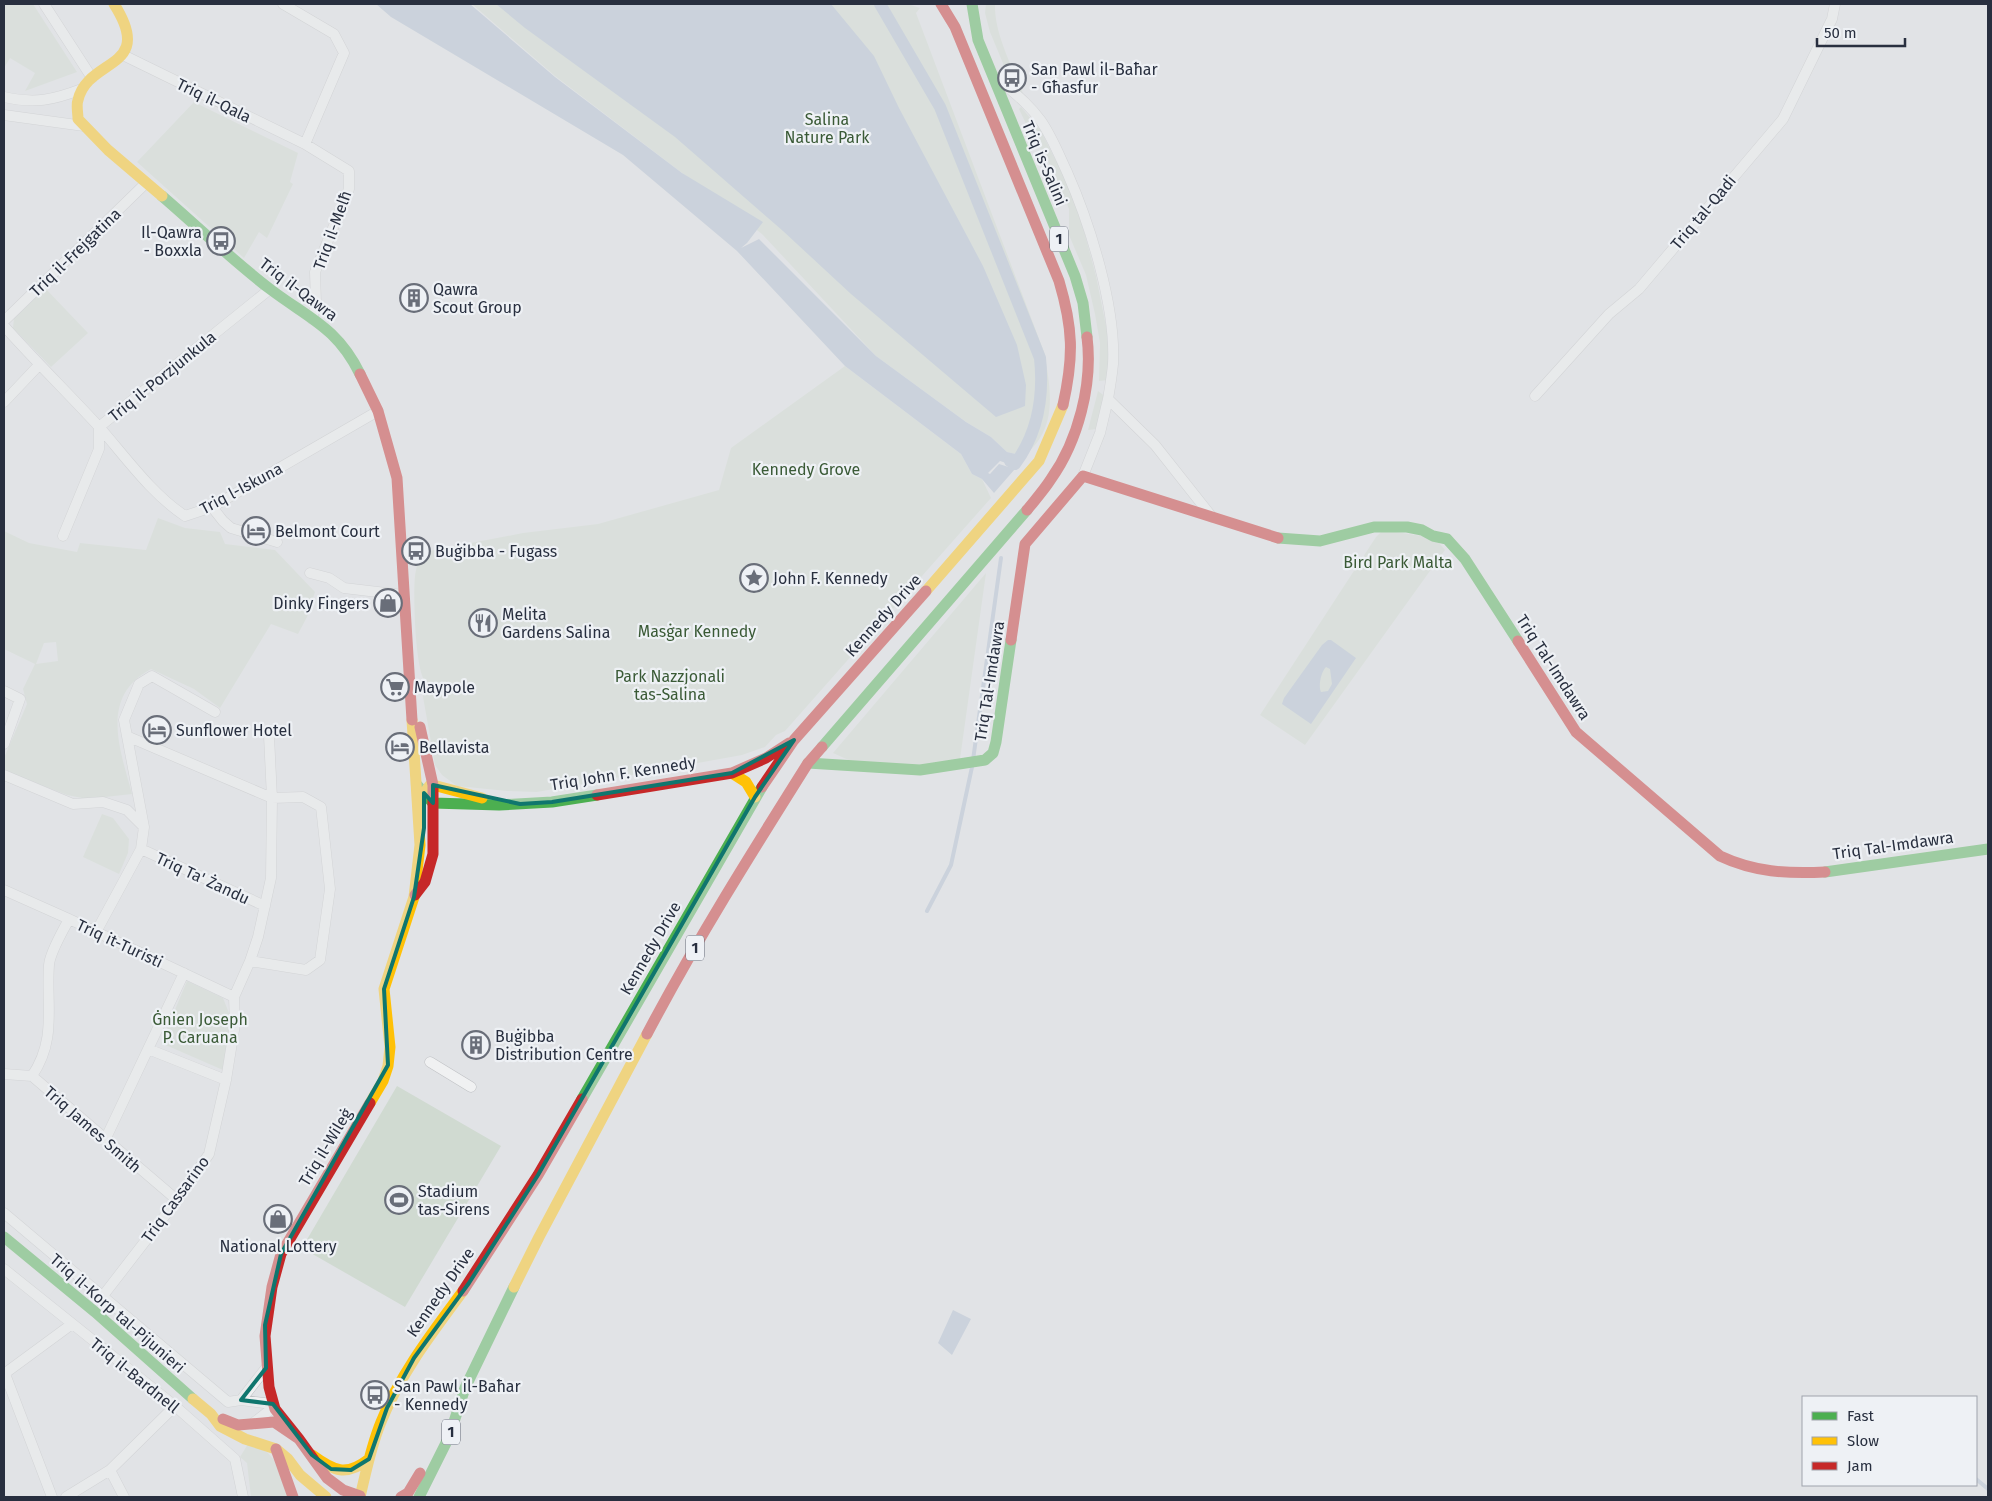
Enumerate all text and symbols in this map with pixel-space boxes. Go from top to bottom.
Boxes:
scale bar [1817,15,1904,47]
text: 50 m [1824,24,1857,42]
place label: San Pawl il-Baħar - Għasfur [1031,60,1159,97]
bus stop icon: San Pawl il-Baħar - Għasfur [997,63,1027,93]
street label: Triq il-Qala [173,74,254,127]
park label: Salina Nature Park [785,110,870,147]
street label: Triq is-Salini [1018,118,1071,208]
street label: Triq tal-Qadi [1667,171,1740,253]
street label: Triq il-Melħ [309,188,356,272]
street label: Triq il-Frejgatina [26,204,125,301]
place label: Il-Qawra - Boxxla [141,223,202,260]
bus stop icon: Il-Qawra - Boxxla [206,226,236,256]
road number: 1 [1050,226,1068,252]
street label: Triq il-Qawra [256,254,342,325]
place label: Qawra Scout Group [433,280,522,317]
building icon: Qawra Scout Group [399,283,429,313]
street label: Triq il-Porzjunkula [105,327,220,426]
street label: Triq l-Iskuna [197,459,286,518]
park label: Kennedy Grove [752,460,860,479]
hotel icon: Belmont Court [241,516,271,546]
place label: Belmont Court [275,522,380,541]
bus stop icon: Buġibba - Fugass [401,536,431,566]
place label: Buġibba - Fugass [435,542,557,561]
park label: Bird Park Malta [1343,553,1453,572]
place icon: John F. Kennedy [739,563,769,593]
place label: John F. Kennedy [773,569,888,588]
street label: Kennedy Drive [841,570,925,661]
shop icon: Dinky Fingers [373,588,403,618]
place label: Dinky Fingers [273,594,369,613]
place label: Melita Gardens Salina [502,605,610,642]
restaurant icon: Melita Gardens Salina [468,608,498,638]
street label: Triq Tal-Imdawra [1512,611,1595,723]
street label: Triq Tal-Imdawra [971,619,1008,743]
park label: Masġar Kennedy [638,622,756,641]
park label: Park Nazzjonali tas-Salina [615,667,725,704]
supermarket icon: Maypole [380,672,410,702]
place label: Maypole [414,678,475,697]
hotel icon: Sunflower Hotel [142,715,172,745]
place label: Sunflower Hotel [176,721,292,740]
hotel icon: Bellavista [385,732,415,762]
place label: Bellavista [419,738,489,757]
street label: Triq John F. Kennedy [549,753,697,794]
street label: Triq Tal-Imdawra [1831,828,1955,863]
street label: Triq Ta' Żandu [153,848,253,908]
street label: Kennedy Drive [616,898,685,998]
street label: Triq it-Turisti [74,915,166,972]
road number: 1 [686,936,704,960]
park label: Ġnien Joseph P. Caruana [152,1009,248,1047]
place label: Buġibba Distribution Centre [495,1027,633,1064]
building icon: Buġibba Distribution Centre [461,1030,491,1060]
street label: Triq James Smith [40,1082,145,1177]
street label: Triq il-Wileġ [295,1104,356,1190]
street label: Triq Cassarino [138,1152,213,1246]
place label: Stadium tas-Sirens [418,1182,490,1219]
sports icon: Stadium tas-Sirens [384,1185,414,1215]
shop icon: National Lottery [263,1204,293,1234]
place label: National Lottery [219,1237,337,1256]
street label: Kennedy Drive [403,1244,478,1341]
street label: Triq il-Korp tal-Pijunieri [46,1250,189,1377]
street label: Triq il-Bardnell [86,1334,183,1417]
place label: San Pawl il-Baħar - Kennedy [394,1377,522,1414]
bus stop icon: San Pawl il-Baħar - Kennedy [360,1380,390,1410]
legend [1802,1396,1977,1486]
text: Fast [1847,1407,1874,1425]
road number: 1 [442,1420,460,1444]
text: Slow [1847,1432,1879,1450]
text: Jam [1847,1457,1873,1475]

